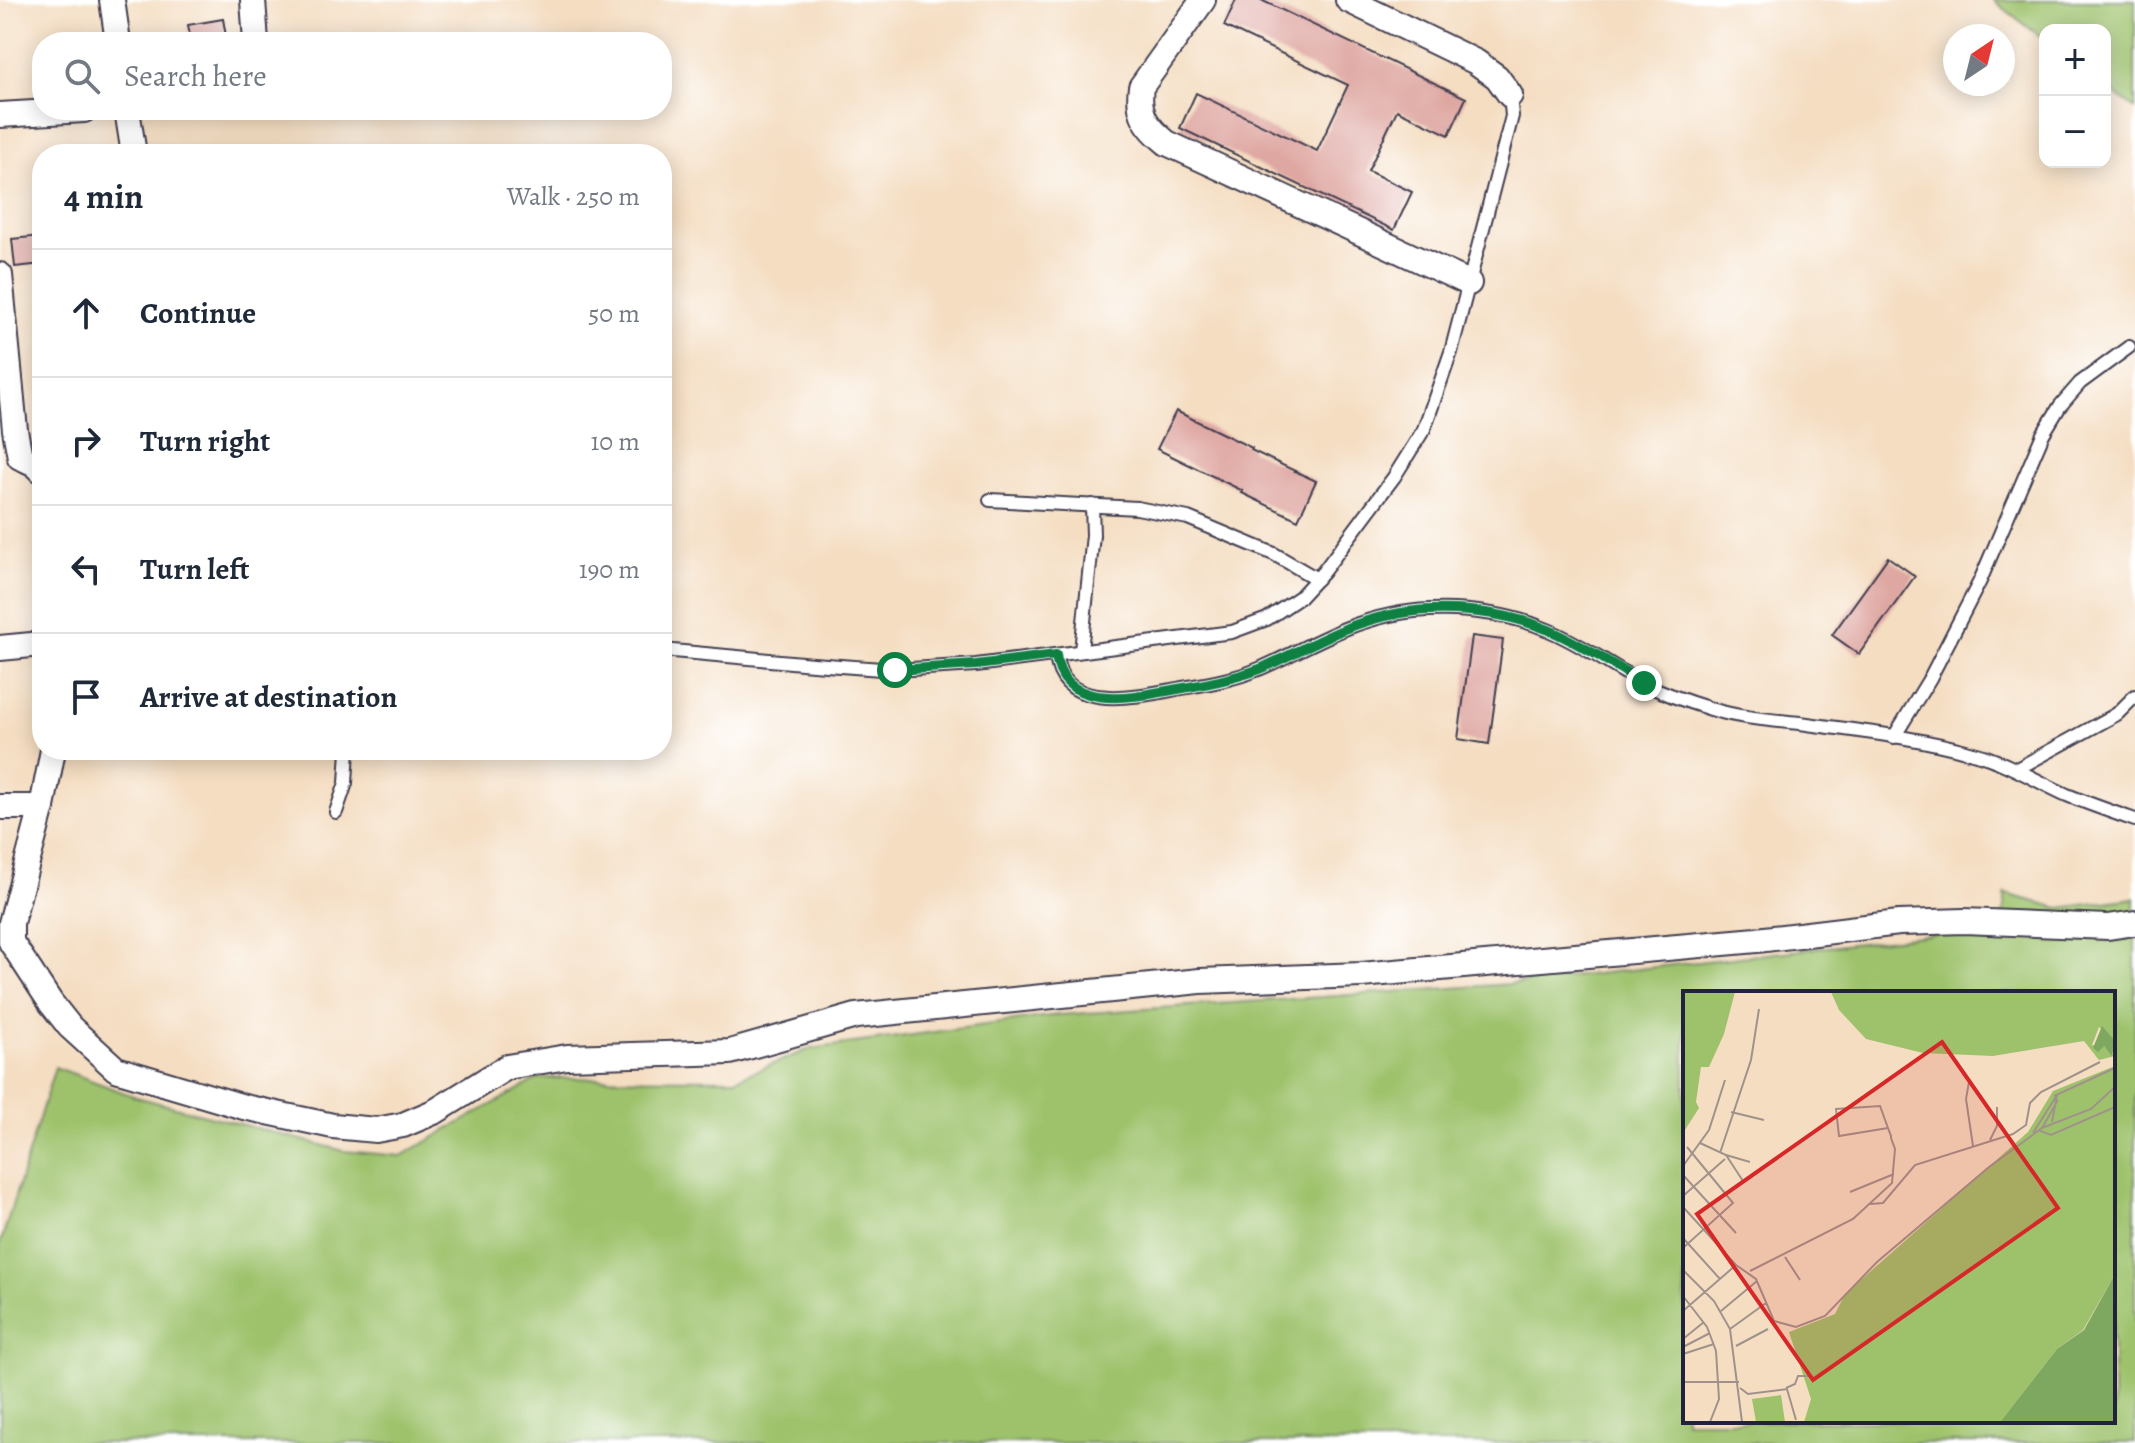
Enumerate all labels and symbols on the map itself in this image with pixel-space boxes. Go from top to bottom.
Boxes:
north arrow [1943,24,2015,96]
route start [877,652,913,688]
route end [1626,665,1662,701]
inset map [1683,991,2115,1423]

